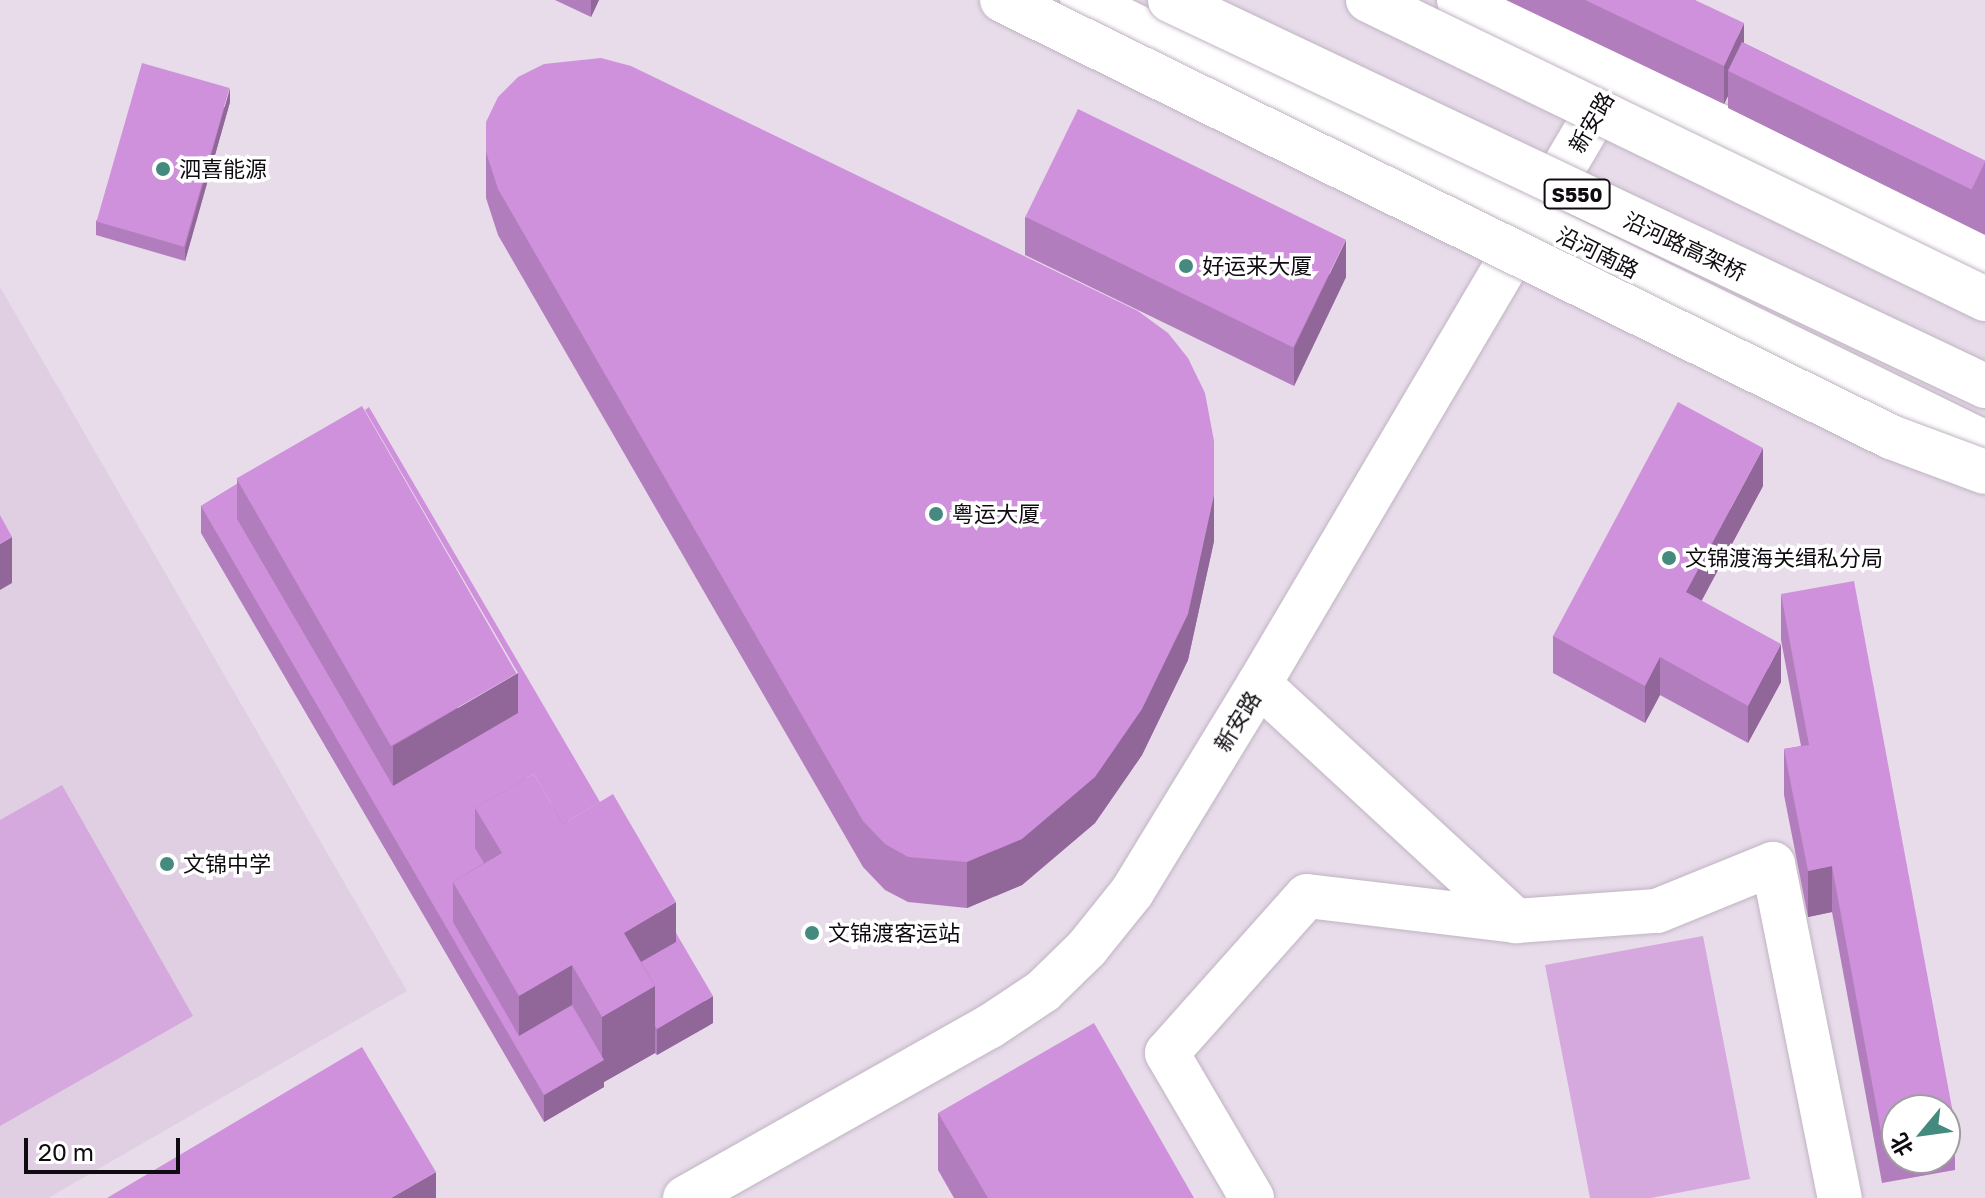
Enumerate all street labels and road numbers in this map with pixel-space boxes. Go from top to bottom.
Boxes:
street label: 新安路 [1563,87,1619,157]
road number: S550 [1543,178,1611,210]
street label: 沿河路高架桥 [1620,206,1750,286]
street label: 沿河南路 [1553,221,1643,283]
street label: 新安路 [1208,686,1266,756]

